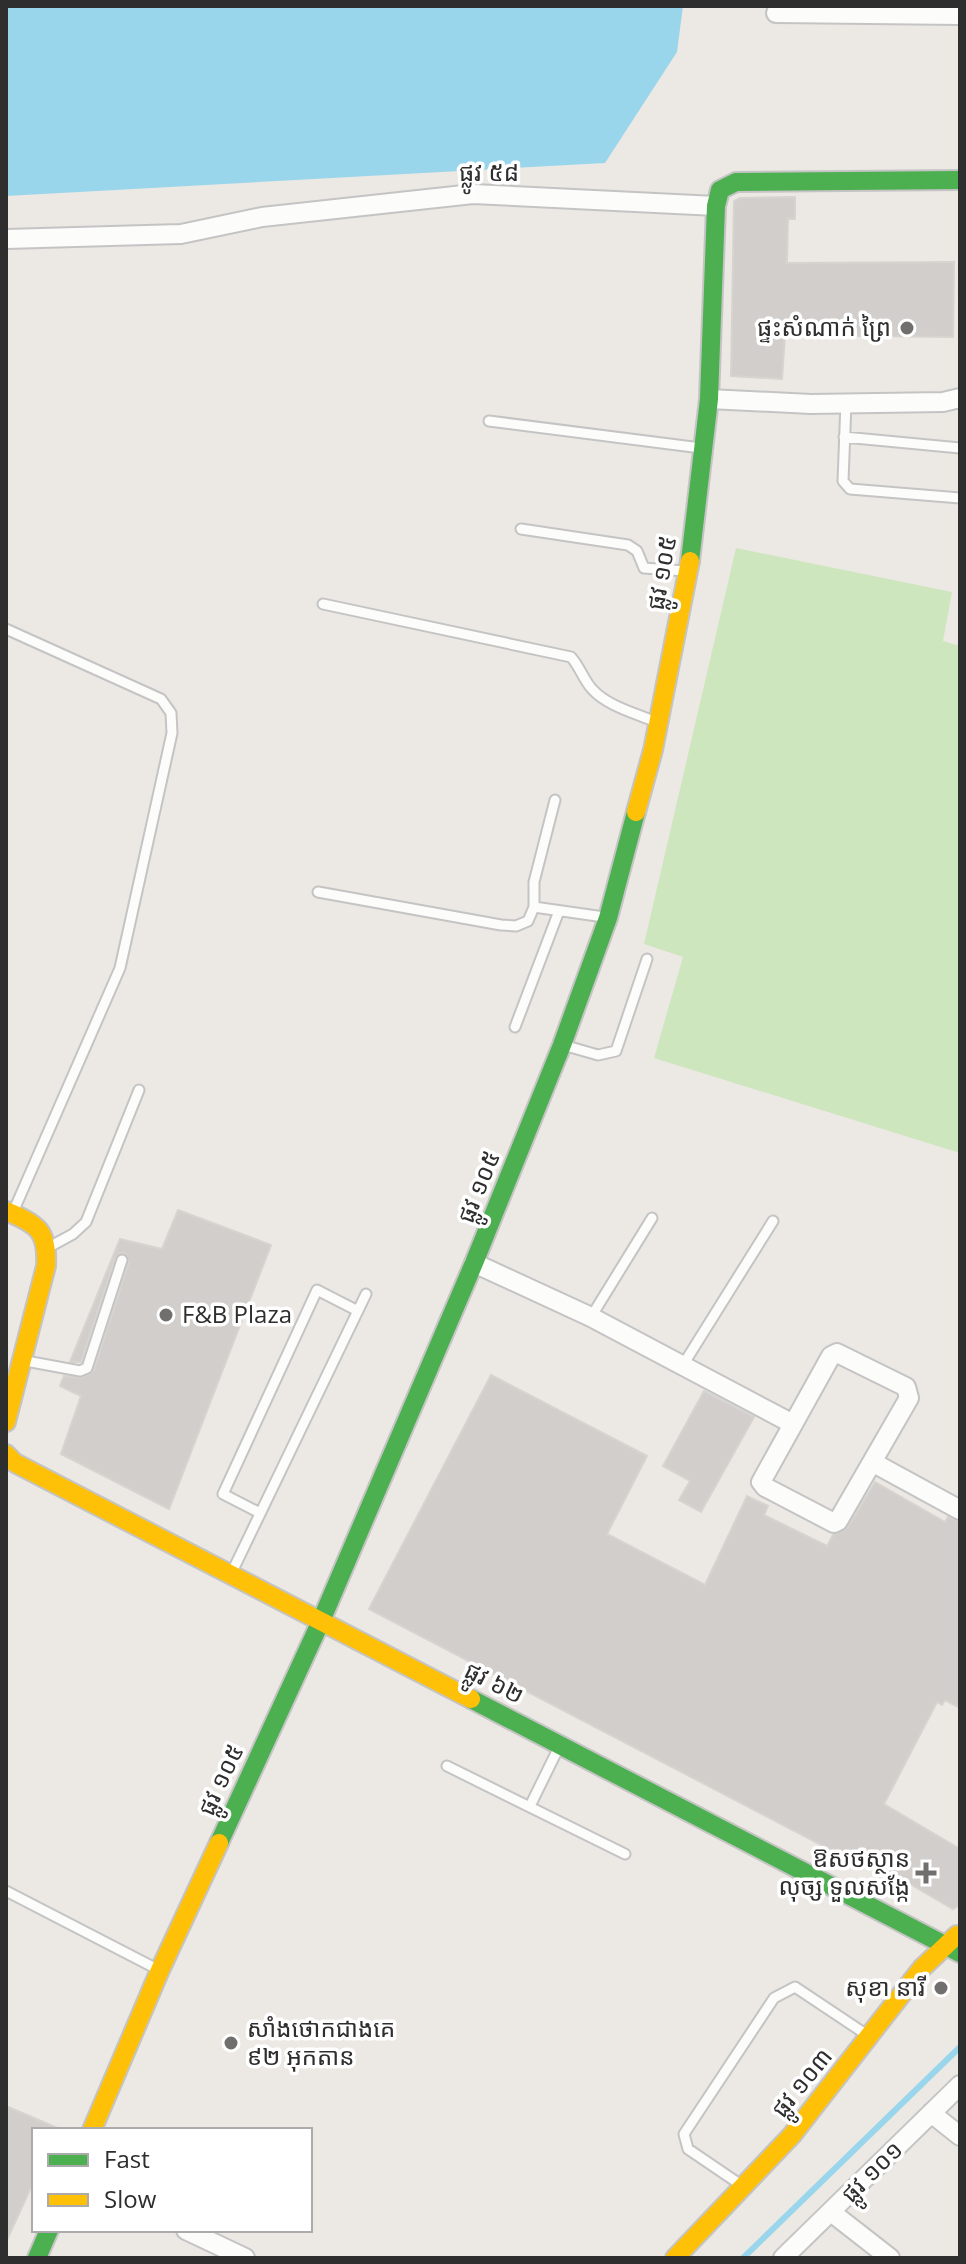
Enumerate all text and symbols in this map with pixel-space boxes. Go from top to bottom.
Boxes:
street label: ផ្លូវ ៥៨ [459,155,519,195]
place label: ផ្ទះសំណាក់ ព្រៃ [757,310,891,343]
marker: ផ្ទះសំណាក់ ព្រៃ [898,319,916,337]
street label: ផ្លូវ ១០៥ [638,533,690,614]
street label: ផ្លូវ ១០៥ [448,1145,514,1230]
place label: F&B Plaza [182,1297,292,1330]
marker: F&B Plaza [157,1306,175,1324]
street label: ផ្លូវ ៦២ [456,1653,530,1717]
street label: ផ្លូវ ១០៥ [189,1738,257,1823]
place label: ឱសថស្ថាន លុច្ស ទួលសង្កែ [778,1841,910,1902]
marker: ឱសថស្ថាន លុច្ស ទួលសង្កែ [917,1864,935,1882]
place label: សុខា នារី [845,1970,927,2003]
marker: សុខា នារី [932,1979,950,1997]
place label: សាំងថោកជាងគេ ៩២ អុកតាន [247,2011,395,2072]
marker: សាំងថោកជាងគេ ៩២ អុកតាន [222,2034,240,2052]
street label: ផ្លូវ ១០៣ [763,2040,844,2128]
legend [32,2128,312,2232]
street label: ផ្លូវ ១០១ [833,2133,914,2214]
text: Fast [104,2142,150,2175]
text: Slow [104,2182,157,2215]

